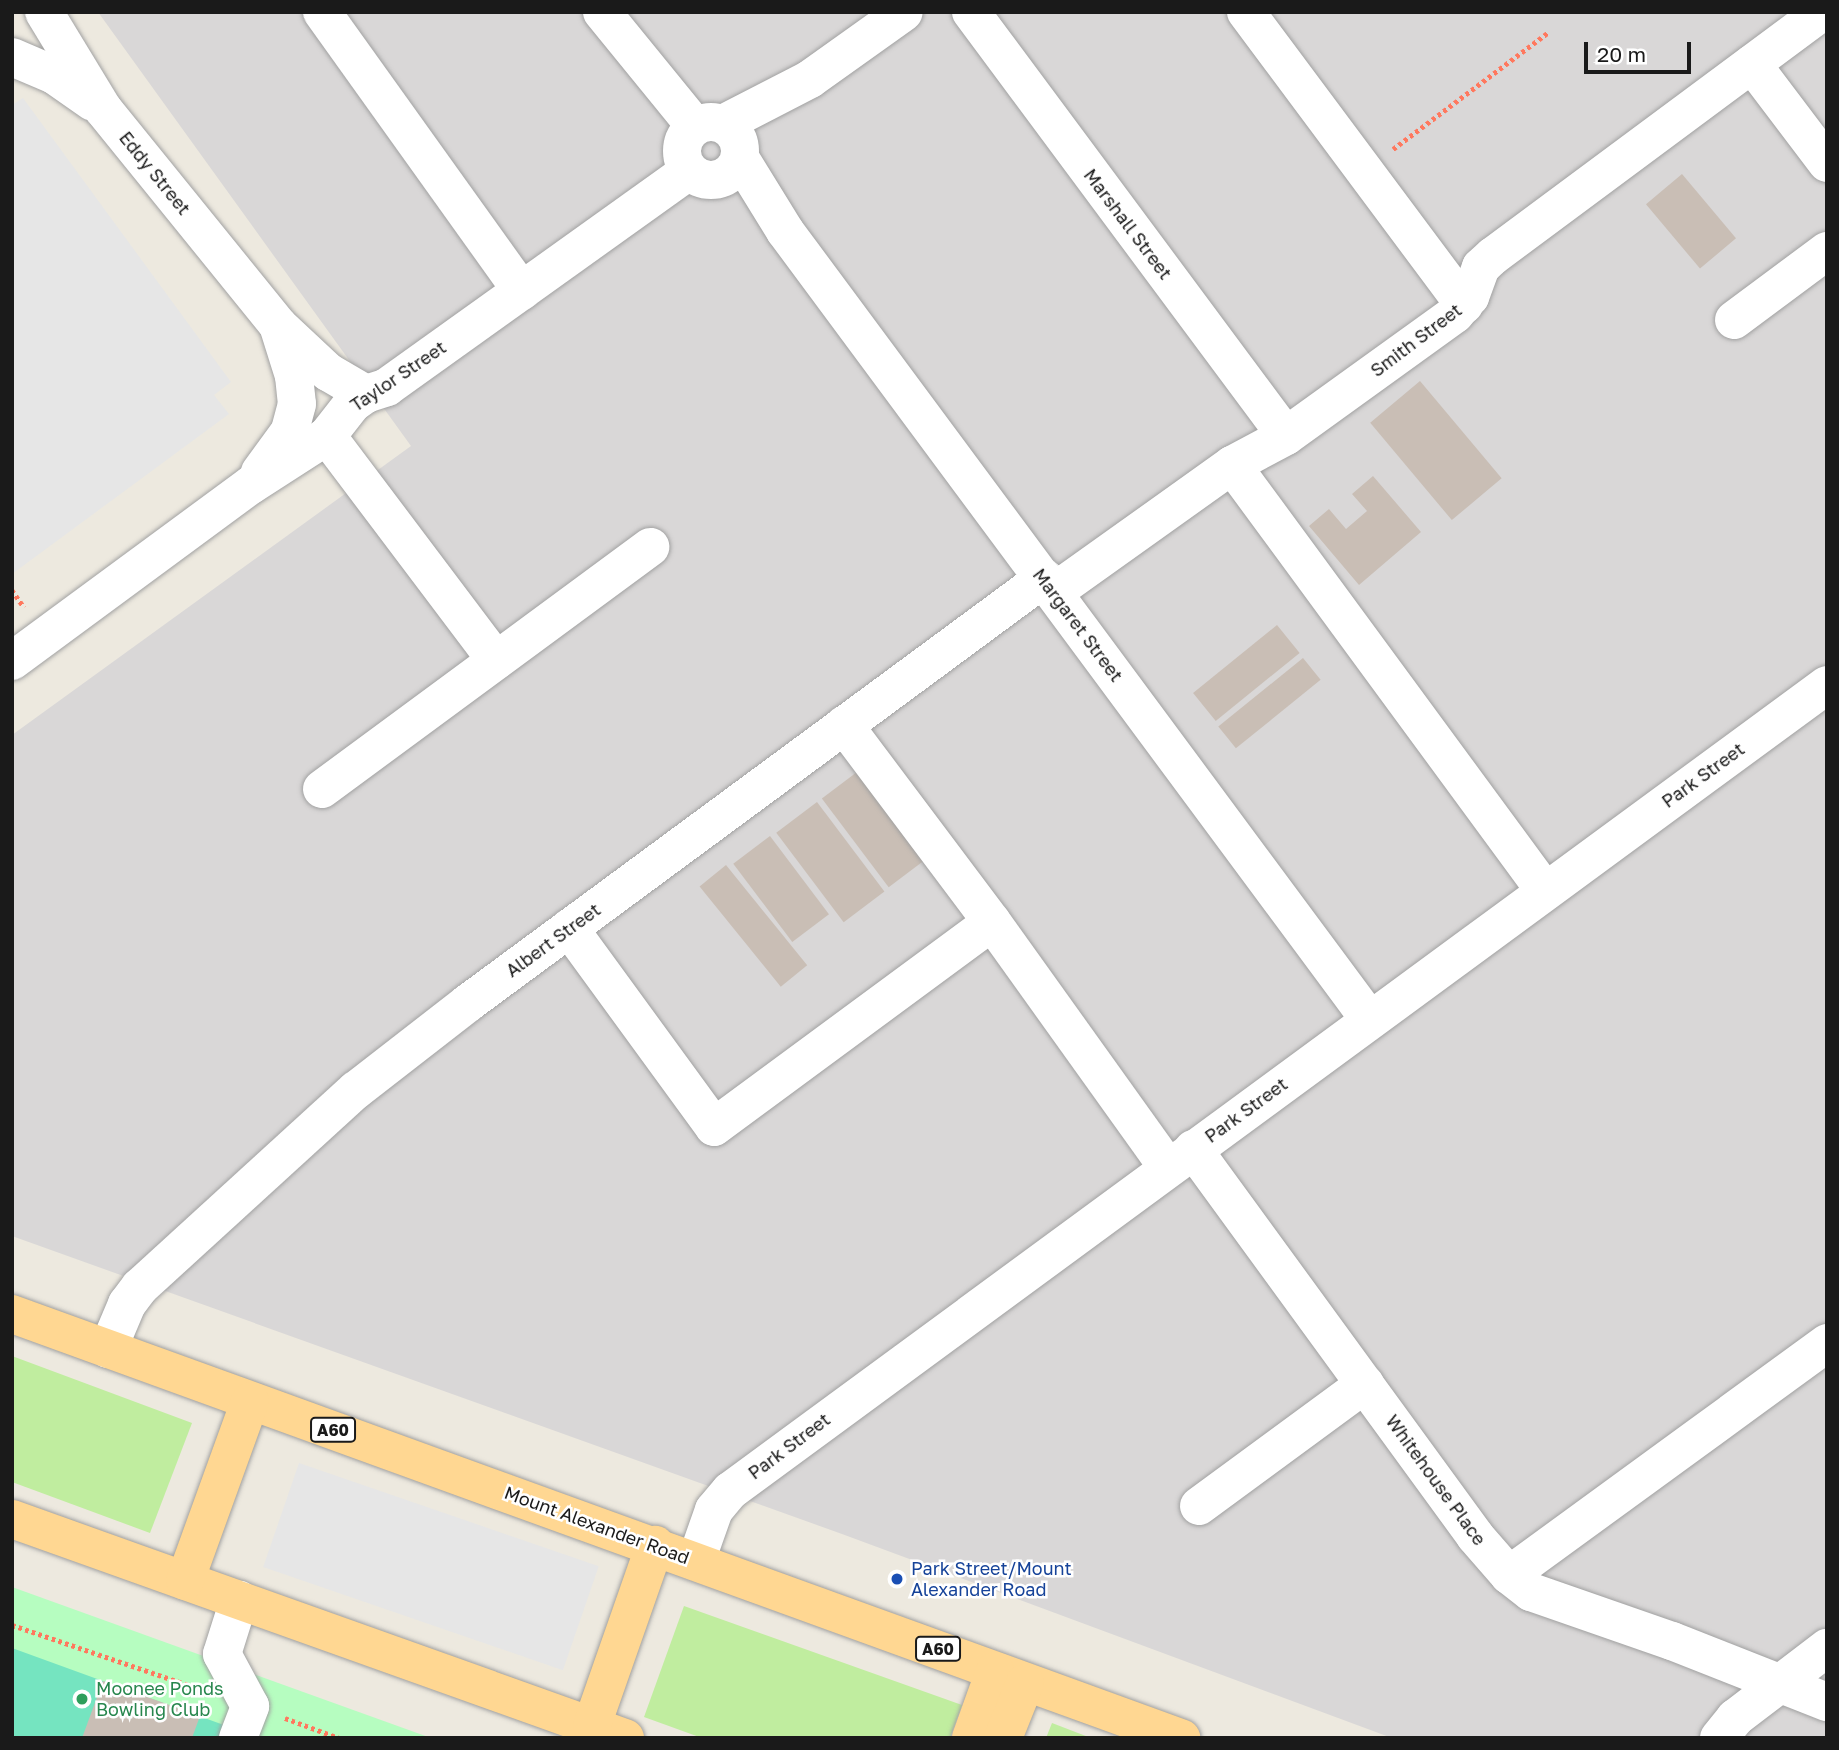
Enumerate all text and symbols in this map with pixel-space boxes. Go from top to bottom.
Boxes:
scale bar [1587,28,1694,72]
text: 20 m [1597,41,1646,67]
street label: Eddy Street [115,127,195,219]
street label: Marshall Street [1079,164,1177,284]
street label: Smith Street [1366,299,1466,381]
street label: Taylor Street [346,336,450,416]
street label: Margaret Street [1028,564,1128,686]
street label: Park Street [1658,738,1748,812]
street label: Albert Street [502,899,604,981]
street label: Park Street [1201,1073,1291,1147]
street label: Park Street [744,1408,834,1484]
street label: Whitehouse Place [1381,1411,1491,1549]
road number: A60 [308,1418,358,1442]
street label: Mount Alexander Road [502,1481,692,1569]
place label: Park Street/Mount Alexander Road [911,1558,1072,1600]
marker: Park Street/Mount Alexander Road [889,1571,905,1587]
road number: A60 [914,1637,962,1662]
place label: Moonee Ponds Bowling Club [96,1678,224,1720]
marker: Moonee Ponds Bowling Club [74,1691,90,1707]

